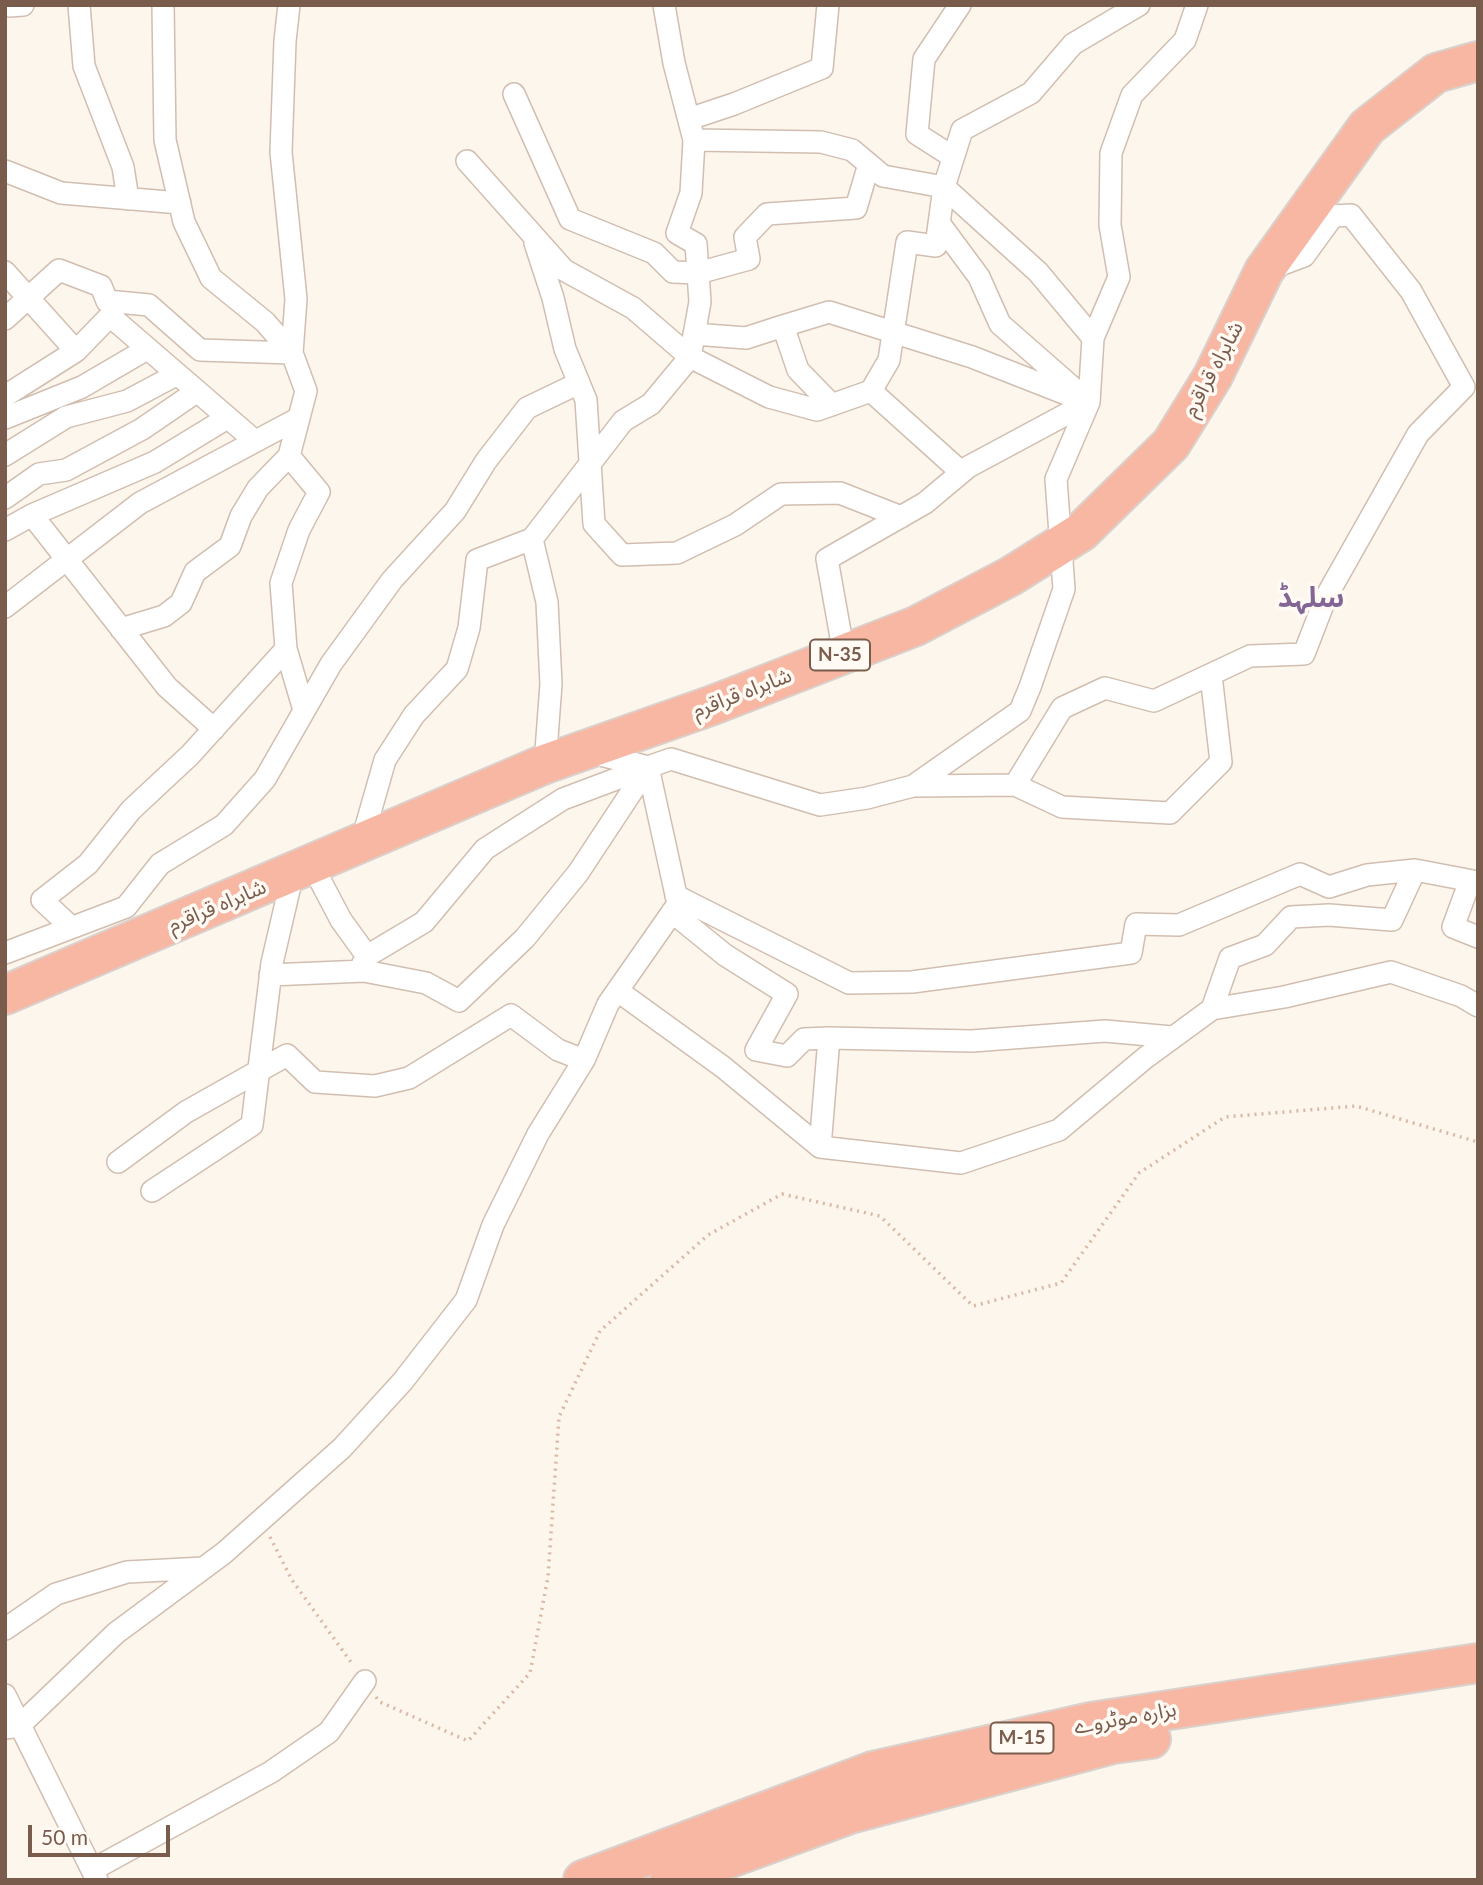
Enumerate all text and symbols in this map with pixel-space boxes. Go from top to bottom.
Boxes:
street label: شاہراہ قراقرم [1177,317,1249,421]
district label: سلہڈ [1278,581,1344,615]
road number: N-35 [810,640,870,670]
street label: شاہراہ قراقرم [689,663,795,723]
street label: شاہراہ قراقرم [164,874,270,938]
street label: ہزارہ موٹروے [1072,1697,1178,1739]
road number: M-15 [990,1722,1054,1754]
scale bar [32,1812,173,1856]
text: 50 m [41,1824,88,1849]

